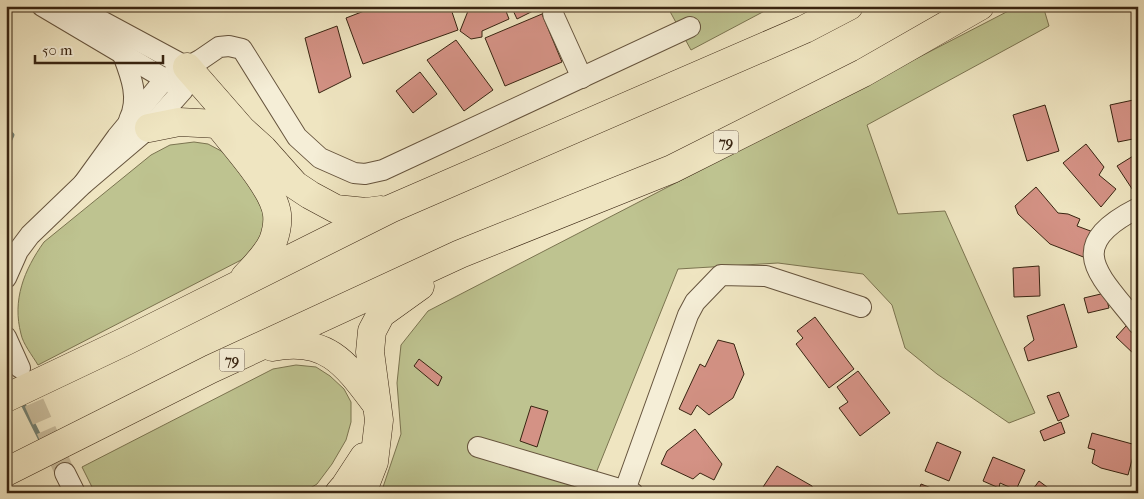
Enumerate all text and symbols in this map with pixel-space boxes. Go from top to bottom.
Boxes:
scale bar [35,32,162,64]
text: 50 m [42,41,73,59]
road number: 79 [714,130,738,154]
road number: 79 [220,348,244,372]

